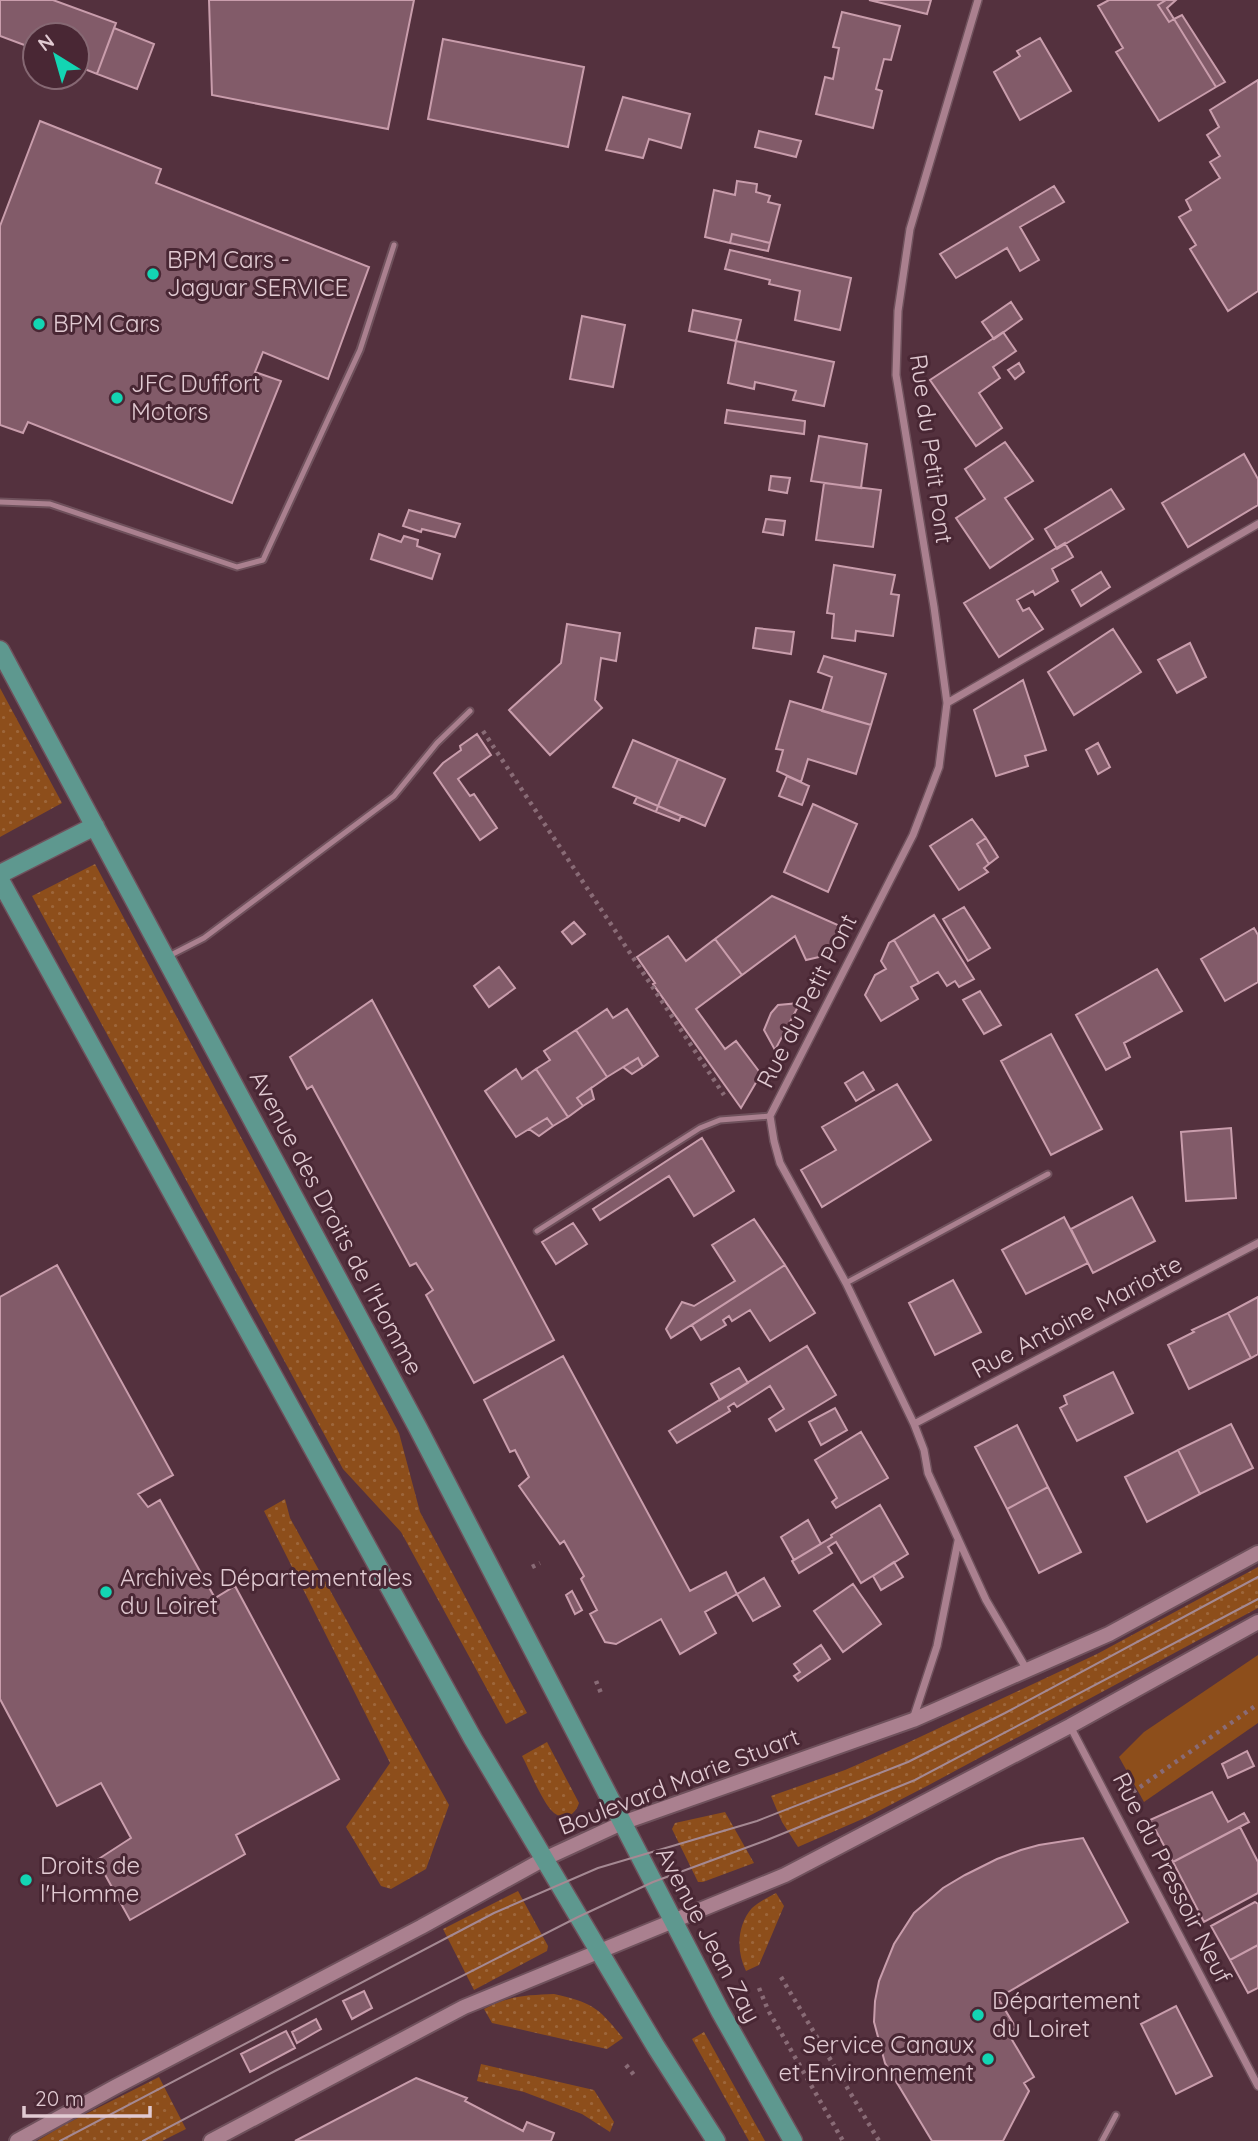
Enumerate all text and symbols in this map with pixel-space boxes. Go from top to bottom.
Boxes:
north arrow [21,21,91,91]
text: N [33,29,59,56]
place label: BPM Cars - Jaguar SERVICE [167,244,348,302]
marker: BPM Cars - Jaguar SERVICE [145,266,161,282]
place label: BPM Cars [53,308,160,338]
marker: BPM Cars [31,316,47,332]
street label: Rue du Petit Pont [904,352,960,545]
place label: JFC Duffort Motors [131,368,260,426]
marker: JFC Duffort Motors [109,390,125,406]
street label: Rue du Petit Pont [749,909,863,1092]
street label: Avenue des Droits de l'Homme [244,1065,430,1380]
street label: Rue Antoine Mariotte [966,1248,1187,1384]
place label: Archives Départementales du Loiret [120,1562,412,1620]
marker: Archives Départementales du Loiret [98,1584,114,1600]
street label: Boulevard Marie Stuart [554,1721,803,1841]
street label: Rue du Pressoir Neuf [1107,1767,1239,1988]
street label: Avenue Jean Zay [650,1842,768,2027]
place label: Droits de l'Homme [40,1850,140,1908]
marker: Droits de l'Homme [18,1872,34,1888]
place label: Département du Loiret [992,1985,1140,2043]
marker: Département du Loiret [970,2007,986,2023]
place label: Service Canaux et Environnement [779,2029,974,2087]
marker: Service Canaux et Environnement [980,2051,996,2067]
scale bar [24,2074,150,2118]
text: 20 m [35,2085,84,2111]

